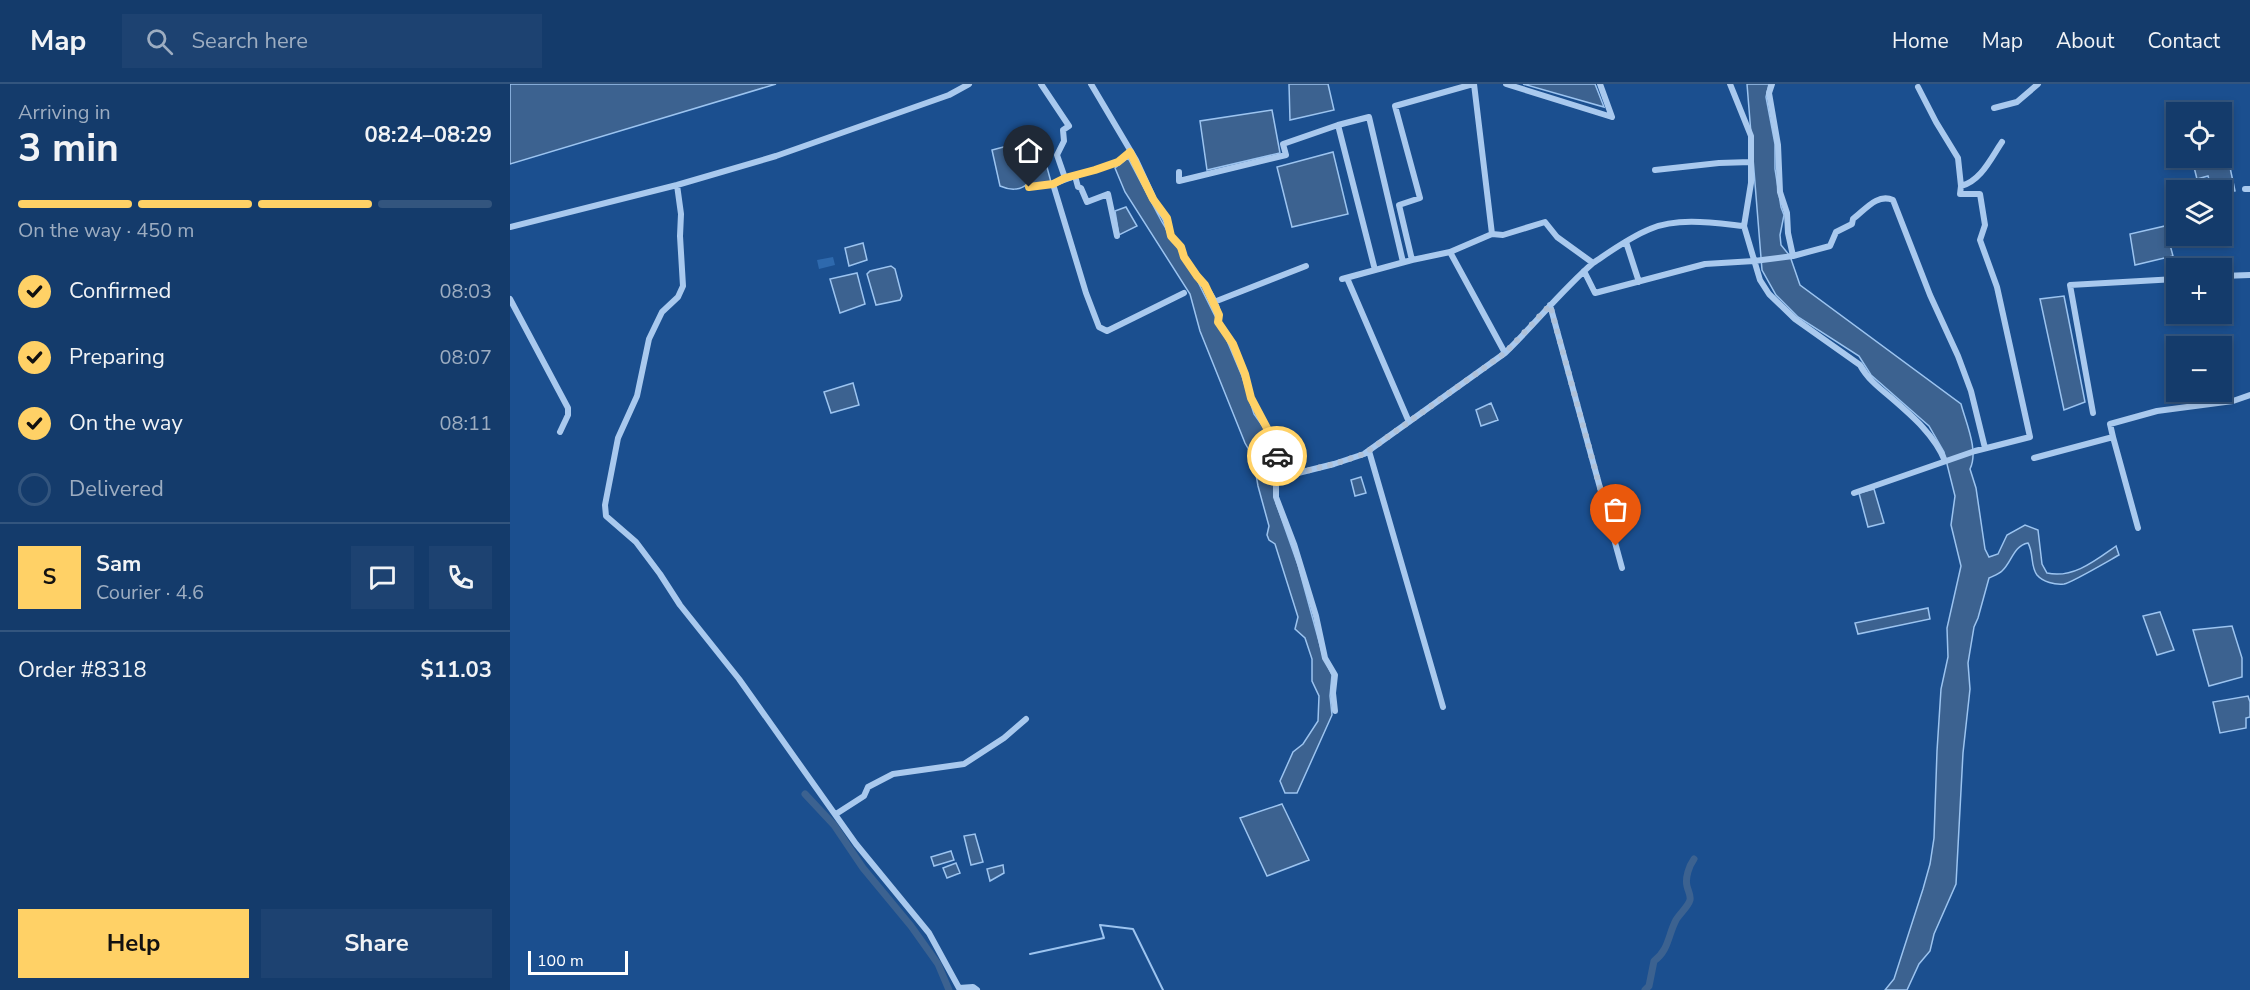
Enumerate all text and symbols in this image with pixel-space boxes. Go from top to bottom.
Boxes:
search box [122,14,542,68]
text: Map [30,22,86,60]
icon: search [143,25,176,58]
text: Search here [191,26,308,56]
text: Home [1892,27,1949,55]
text: Map [1982,27,2023,55]
text: About [2056,27,2114,55]
text: Contact [2147,27,2220,55]
text: Arriving in [18,99,111,126]
map controls [2166,102,2232,402]
button: locate [2166,102,2232,168]
text: 08:24–08:29 [364,120,492,150]
text: 3 min [18,122,119,175]
pin [1003,125,1054,187]
icon: home [1012,134,1045,167]
button: layers [2166,180,2232,246]
text: On the way · 450 m [18,217,194,244]
button: + [2166,258,2232,324]
icon: check [18,275,51,308]
text: Confirmed [69,276,171,306]
text: 08:03 [439,278,492,305]
button: − [2166,336,2232,402]
icon: check [18,341,51,374]
text: Preparing [69,342,165,372]
text: 08:07 [439,344,492,371]
icon: check [18,407,51,440]
text: On the way [69,408,183,438]
text: 08:11 [439,410,492,437]
courier [1247,426,1307,486]
icon: car [1261,440,1294,473]
text: Delivered [69,474,164,504]
pin [1590,484,1641,546]
icon: bag [1599,493,1632,526]
button: chat [351,546,414,609]
button: phone [429,546,492,609]
text: Sam [96,549,141,579]
text: S [43,562,56,592]
text: Courier · 4.6 [96,579,204,606]
text: Order #8318 [18,655,147,685]
text: $11.03 [421,655,492,685]
button: Help [18,909,249,978]
button: Share [261,909,492,978]
scale bar [528,948,628,976]
text: 100 m [537,950,584,972]

